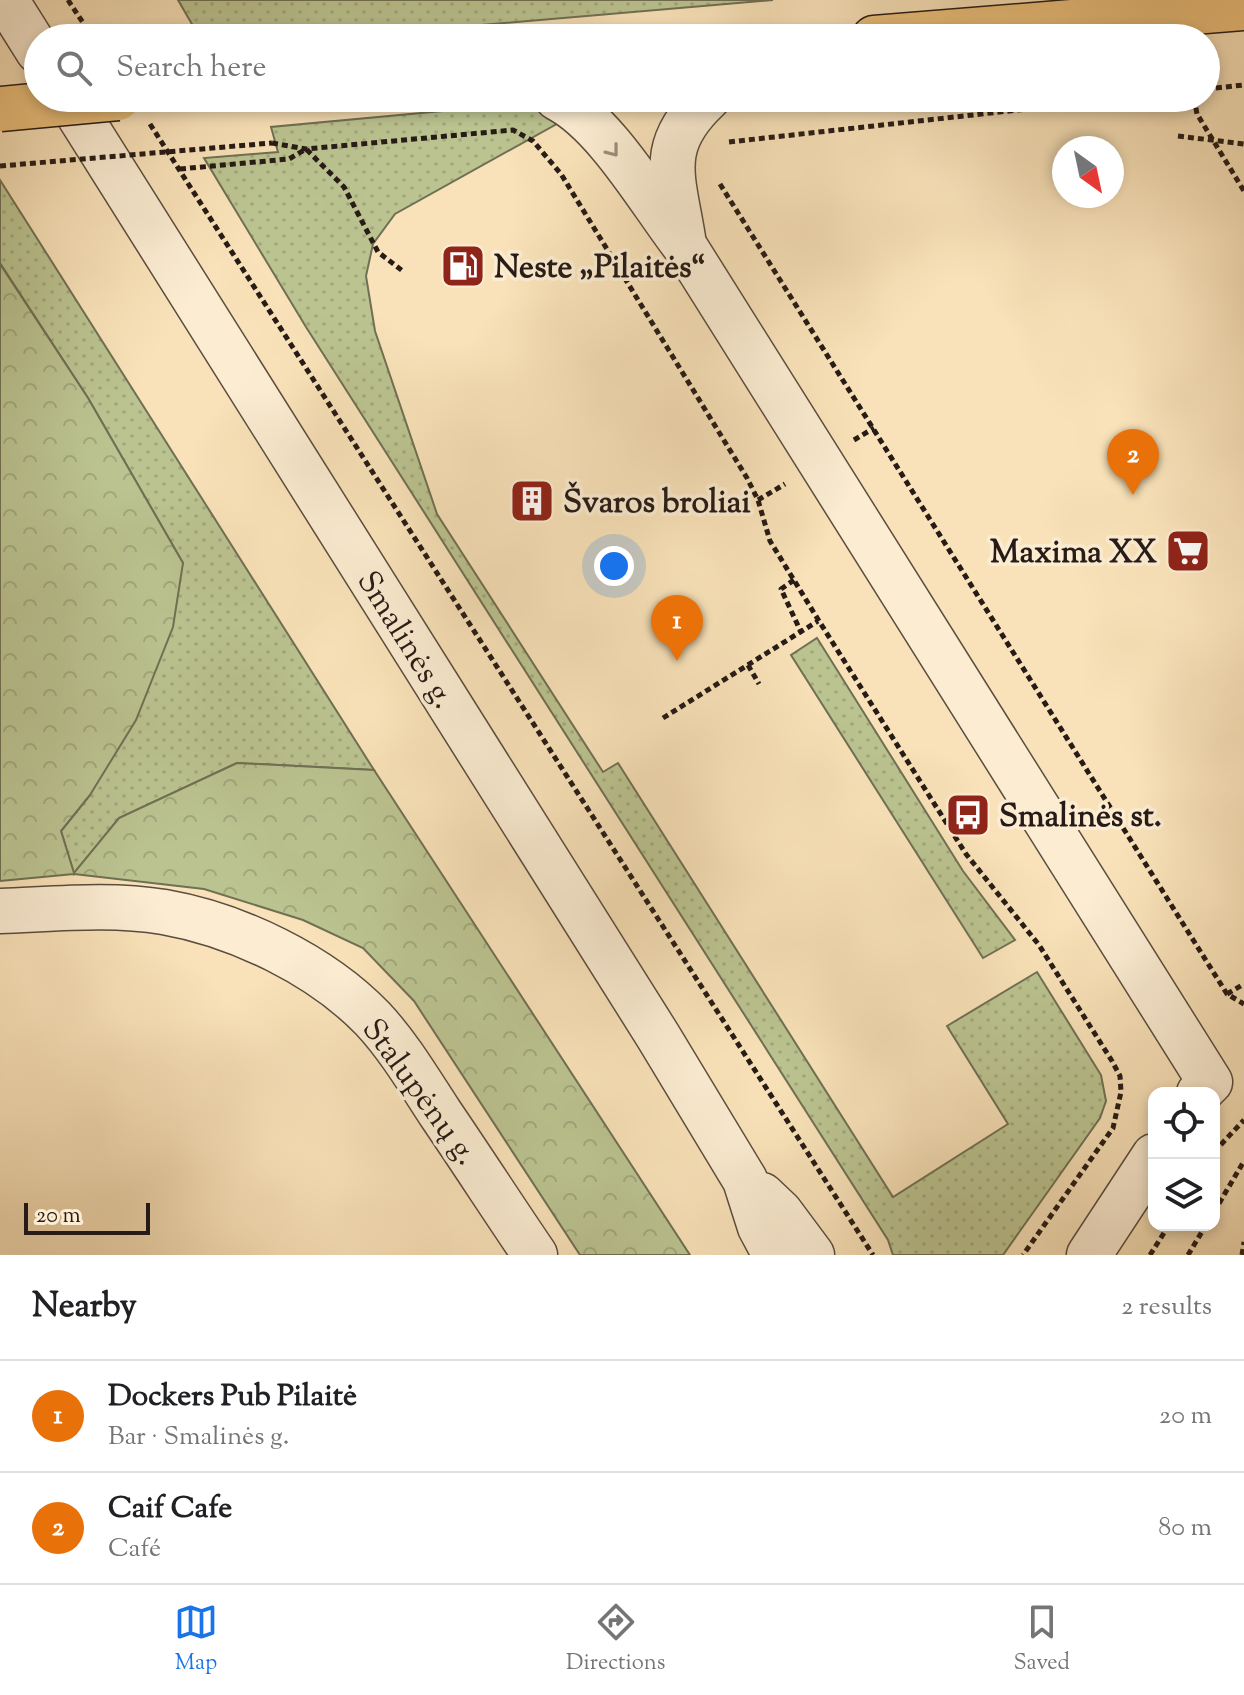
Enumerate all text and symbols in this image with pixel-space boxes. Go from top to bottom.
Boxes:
search box [24,24,1220,112]
icon: search [52,46,96,90]
text: Search here [116,47,266,90]
north arrow [1052,136,1124,208]
one-way arrow [603,142,617,157]
fuel station icon: Neste „Pilaitės“ [439,242,487,290]
place label: Neste „Pilaitės“ [494,246,705,292]
pin: 2 [1107,429,1159,495]
building icon: Švaros broliai [508,477,556,525]
place label: Švaros broliai [563,481,751,527]
supermarket icon: Maxima XX [1164,527,1212,575]
place label: Maxima XX [990,531,1157,577]
your location [594,546,634,586]
street label: Smalinės g. [344,563,465,718]
pin: 1 [651,595,703,661]
bus stop icon: Smalinės st. [944,791,992,839]
place label: Smalinės st. [999,795,1162,841]
street label: Stalupėnų g. [349,1010,488,1176]
map controls [1148,1087,1220,1231]
button: locate [1148,1087,1220,1159]
button: layers [1148,1159,1220,1231]
scale bar [24,1199,150,1235]
text: 20 m [36,1201,81,1233]
text: Nearby [32,1283,137,1332]
text: 2 results [1121,1289,1212,1326]
text: Dockers Pub Pilaitė [108,1376,357,1419]
text: 1 [54,1398,62,1435]
text: 20 m [1159,1398,1212,1435]
text: Bar · Smalinės g. [108,1419,289,1456]
text: Caif Cafe [108,1488,232,1531]
text: 2 [52,1510,64,1547]
text: 80 m [1158,1510,1212,1547]
text: Café [108,1531,161,1568]
tab: Map [174,1600,218,1680]
tab: Directions [566,1600,665,1680]
tab: Saved [1013,1600,1070,1680]

